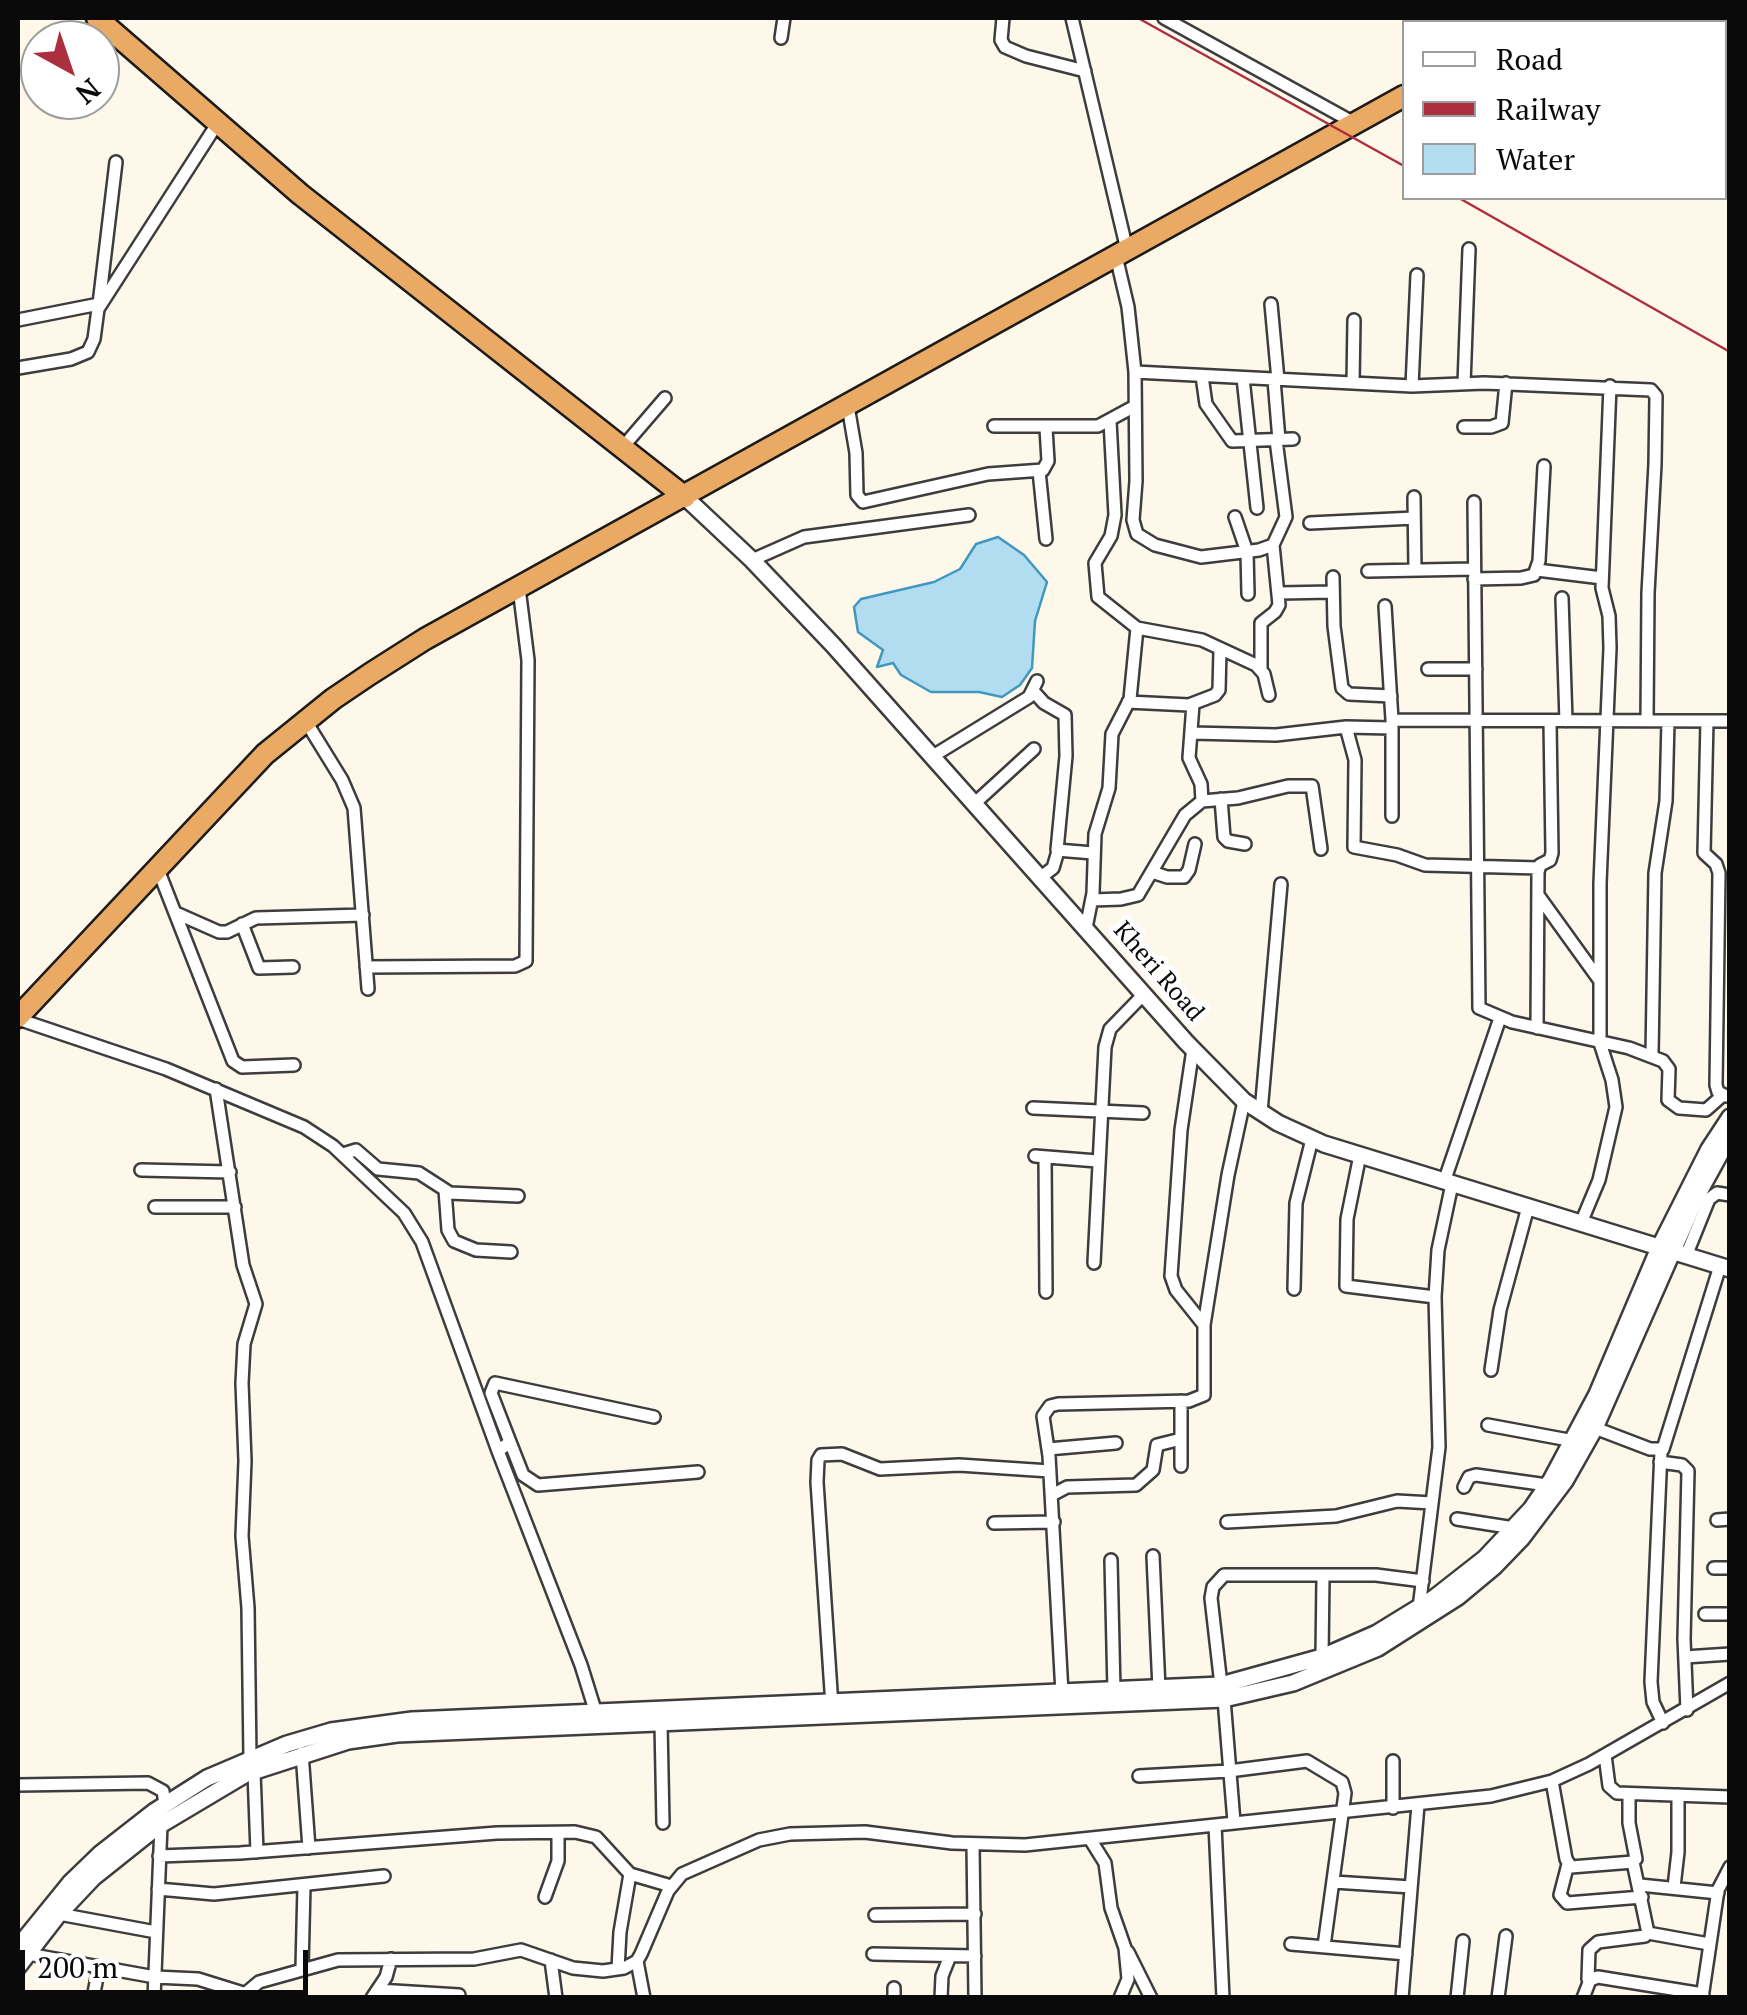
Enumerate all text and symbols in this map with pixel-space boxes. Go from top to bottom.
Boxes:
north arrow [20,20,120,120]
legend [1402,20,1727,200]
text: Road [1496,39,1563,79]
text: N [68,71,108,113]
text: Railway [1496,89,1600,129]
text: Water [1496,139,1575,179]
street label: Kheri Road [1107,916,1209,1028]
scale bar [25,1930,312,1992]
text: 200 m [37,1947,118,1987]

